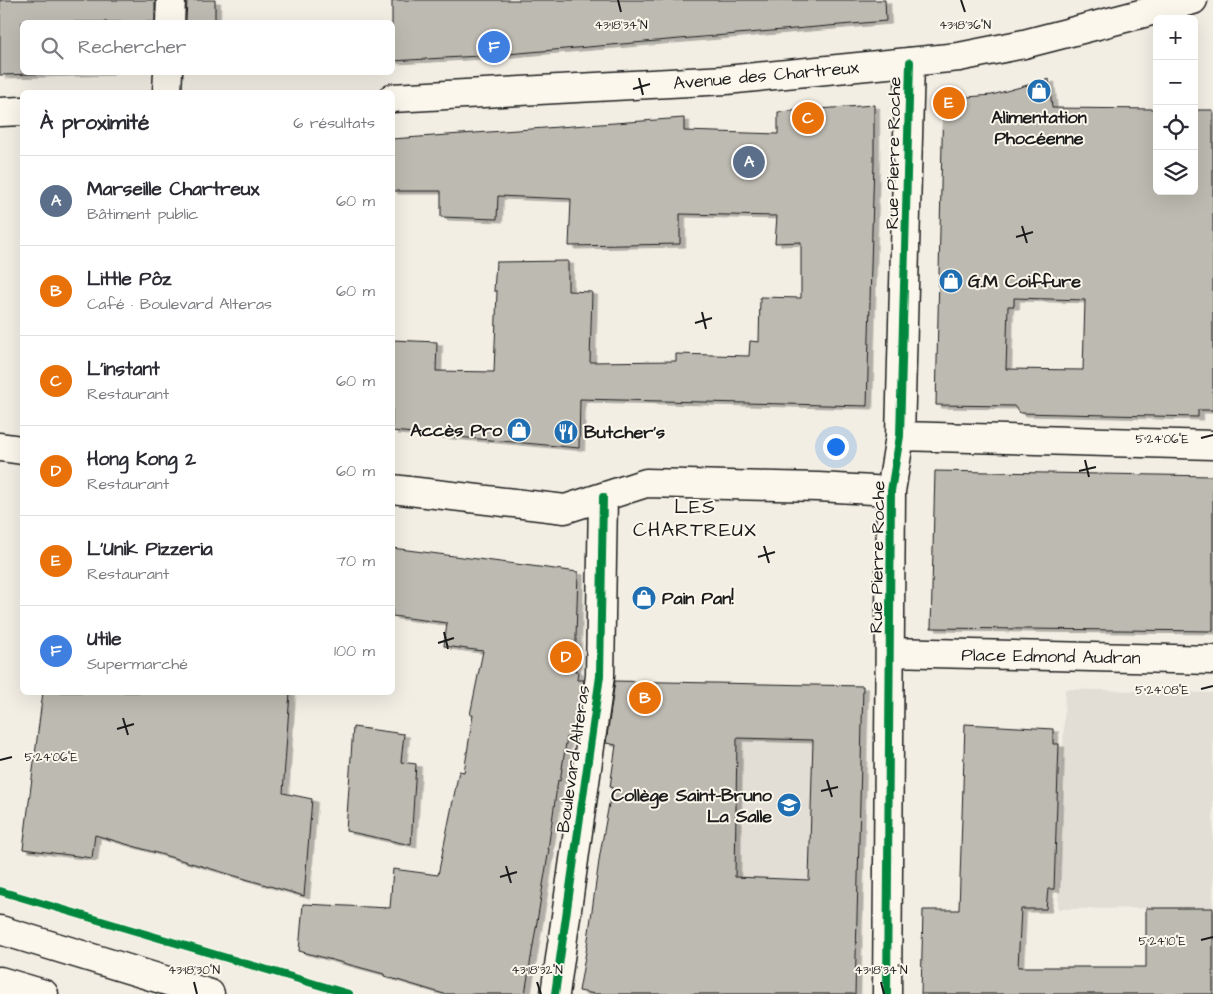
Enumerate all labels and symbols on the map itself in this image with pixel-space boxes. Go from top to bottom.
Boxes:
text: 43°18'34"N [595,17,648,34]
text: 43°18'36"N [939,17,992,34]
pin: F [478,28,510,66]
street label: Avenue des Chartreux [672,55,860,96]
street label: Rue Pierre Roche [880,76,907,230]
shop icon: Alimentation Phocéenne [1026,78,1052,104]
pin: E [933,84,965,122]
pin: C [792,99,824,137]
place label: Alimentation Phocéenne [991,105,1087,151]
pin: A [733,143,765,181]
shop icon: G.M Coiffure [938,268,964,294]
place label: G.M Coiffure [968,269,1081,294]
shop icon: Accès Pro [506,417,532,443]
place label: Accès Pro [410,418,503,443]
restaurant icon: Butcher's [553,419,579,445]
place label: Butcher's [584,420,665,445]
text: 5°24'06"E [1135,431,1189,448]
your location [823,434,849,460]
street label: Rue Pierre Roche [864,480,891,634]
district label: LES CHARTREUX [633,493,757,544]
shop icon: Pain Pan! [631,585,657,611]
place label: Pain Pan! [662,586,734,611]
pin: D [550,638,582,676]
street label: Place Edmond Audran [961,642,1141,671]
pin: B [629,679,661,717]
text: 5°24'08"E [1135,682,1189,699]
street label: Boulevard Alteras [551,684,596,835]
text: 5°24'06"E [24,749,78,766]
place label: Collège Saint-Bruno La Salle [611,783,773,829]
school or university icon: Collège Saint-Bruno La Salle [776,792,802,818]
text: 5°24'10"E [1138,933,1186,950]
text: 43°18'30"N [168,962,221,979]
text: 43°18'32"N [511,962,563,979]
text: 43°18'34"N [855,962,908,979]

